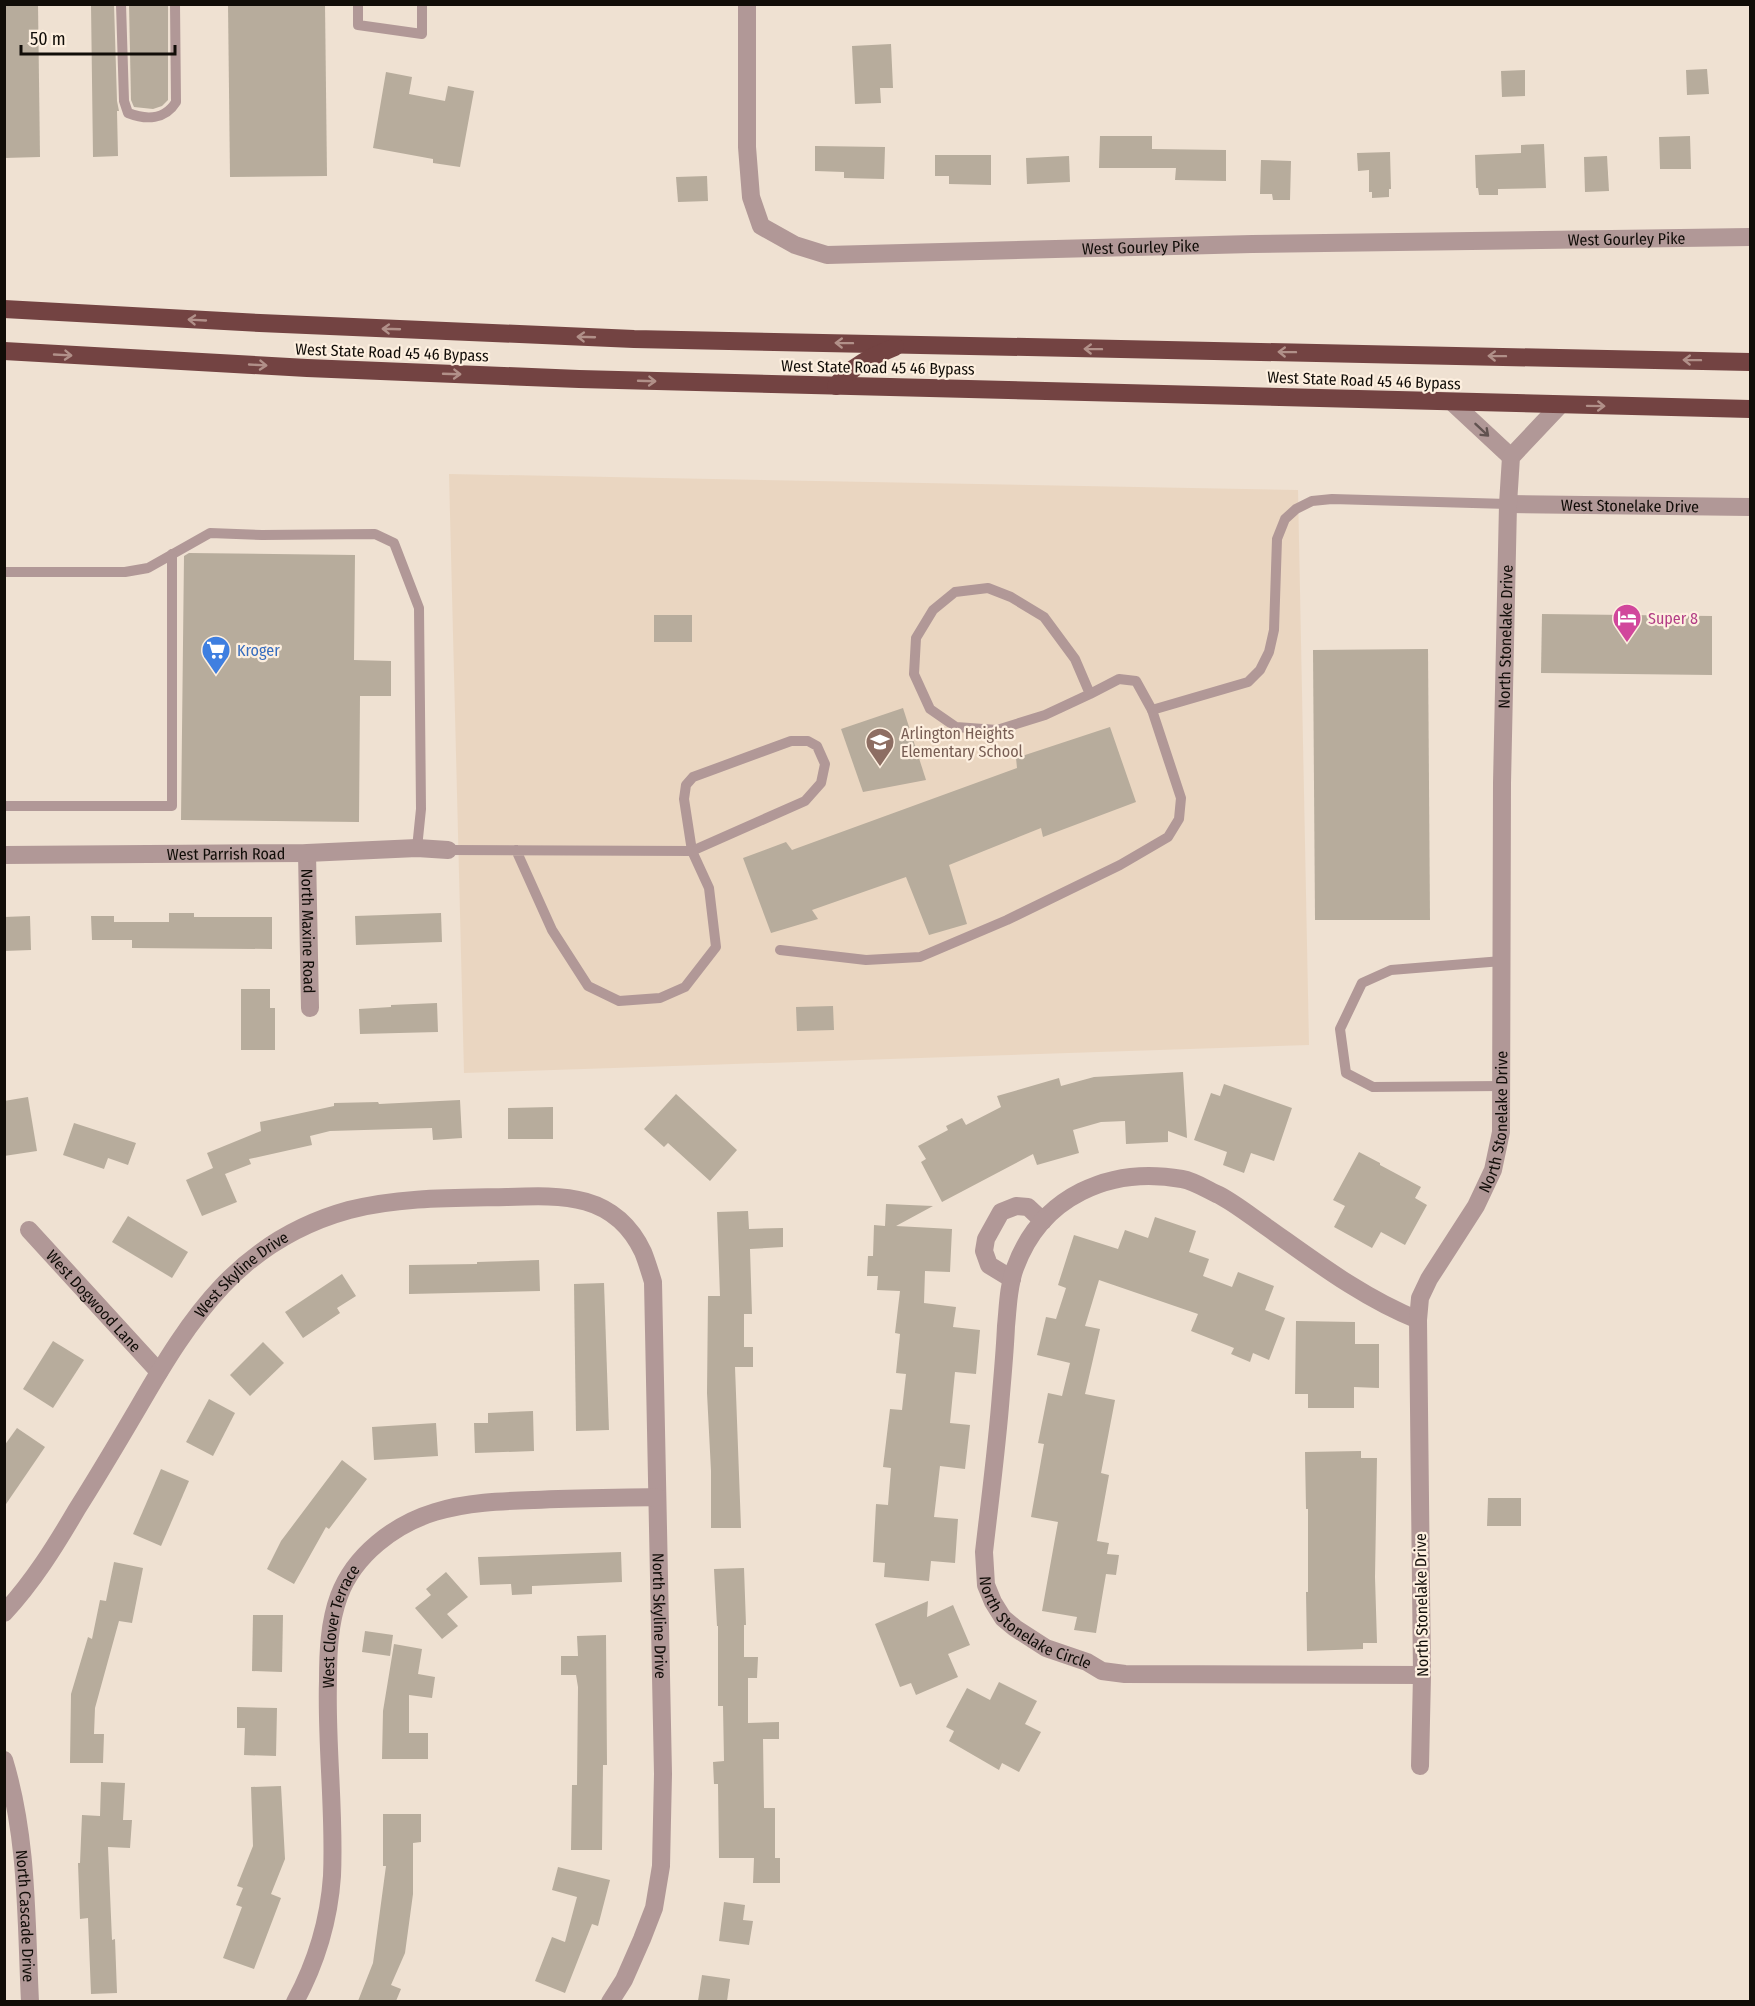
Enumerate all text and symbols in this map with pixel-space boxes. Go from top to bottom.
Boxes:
scale bar [21,18,176,56]
text: 50 m [30,28,66,50]
street label: West Gourley Pike [1568,229,1686,250]
street label: West Gourley Pike [1082,236,1200,258]
one-way arrow [187,314,207,325]
one-way arrow [382,324,402,335]
one-way arrow [577,331,597,343]
one-way arrow [835,338,855,349]
street label: West State Road 45 46 Bypass [295,340,489,365]
one-way arrow [1083,343,1103,355]
one-way arrow [1278,347,1298,358]
one-way arrow [52,349,72,360]
one-way arrow [1488,351,1508,362]
one-way arrow [1683,355,1703,366]
street label: West State Road 45 46 Bypass [781,356,975,379]
one-way arrow [247,360,267,371]
one-way arrow [442,368,462,379]
street label: West State Road 45 46 Bypass [1267,368,1461,393]
one-way arrow [637,375,657,386]
one-way arrow [1585,400,1605,412]
one-way arrow [1475,423,1490,437]
street label: West Stonelake Drive [1561,496,1699,516]
street label: North Stonelake Drive [1495,565,1517,709]
hotel icon: Super 8 [1611,602,1643,644]
place label: Super 8 [1648,609,1698,628]
supermarket icon: Kroger [200,634,232,676]
place label: Kroger [237,641,280,660]
place label: Arlington Heights Elementary School [901,724,1023,761]
school or university icon: Arlington Heights Elementary School [864,726,896,768]
street label: West Parrish Road [167,844,285,864]
street label: North Maxine Road [297,868,319,994]
street label: North Stonelake Drive [1475,1051,1511,1196]
street label: West Skyline Drive [191,1227,292,1321]
street label: West Dogwood Lane [42,1246,145,1356]
street label: North Stonelake Drive [1411,1533,1432,1677]
street label: North Skyline Drive [649,1553,670,1679]
street label: West Clover Terrace [319,1561,364,1689]
street label: North Stonelake Circle [975,1576,1095,1673]
street label: North Cascade Drive [12,1849,38,1983]

